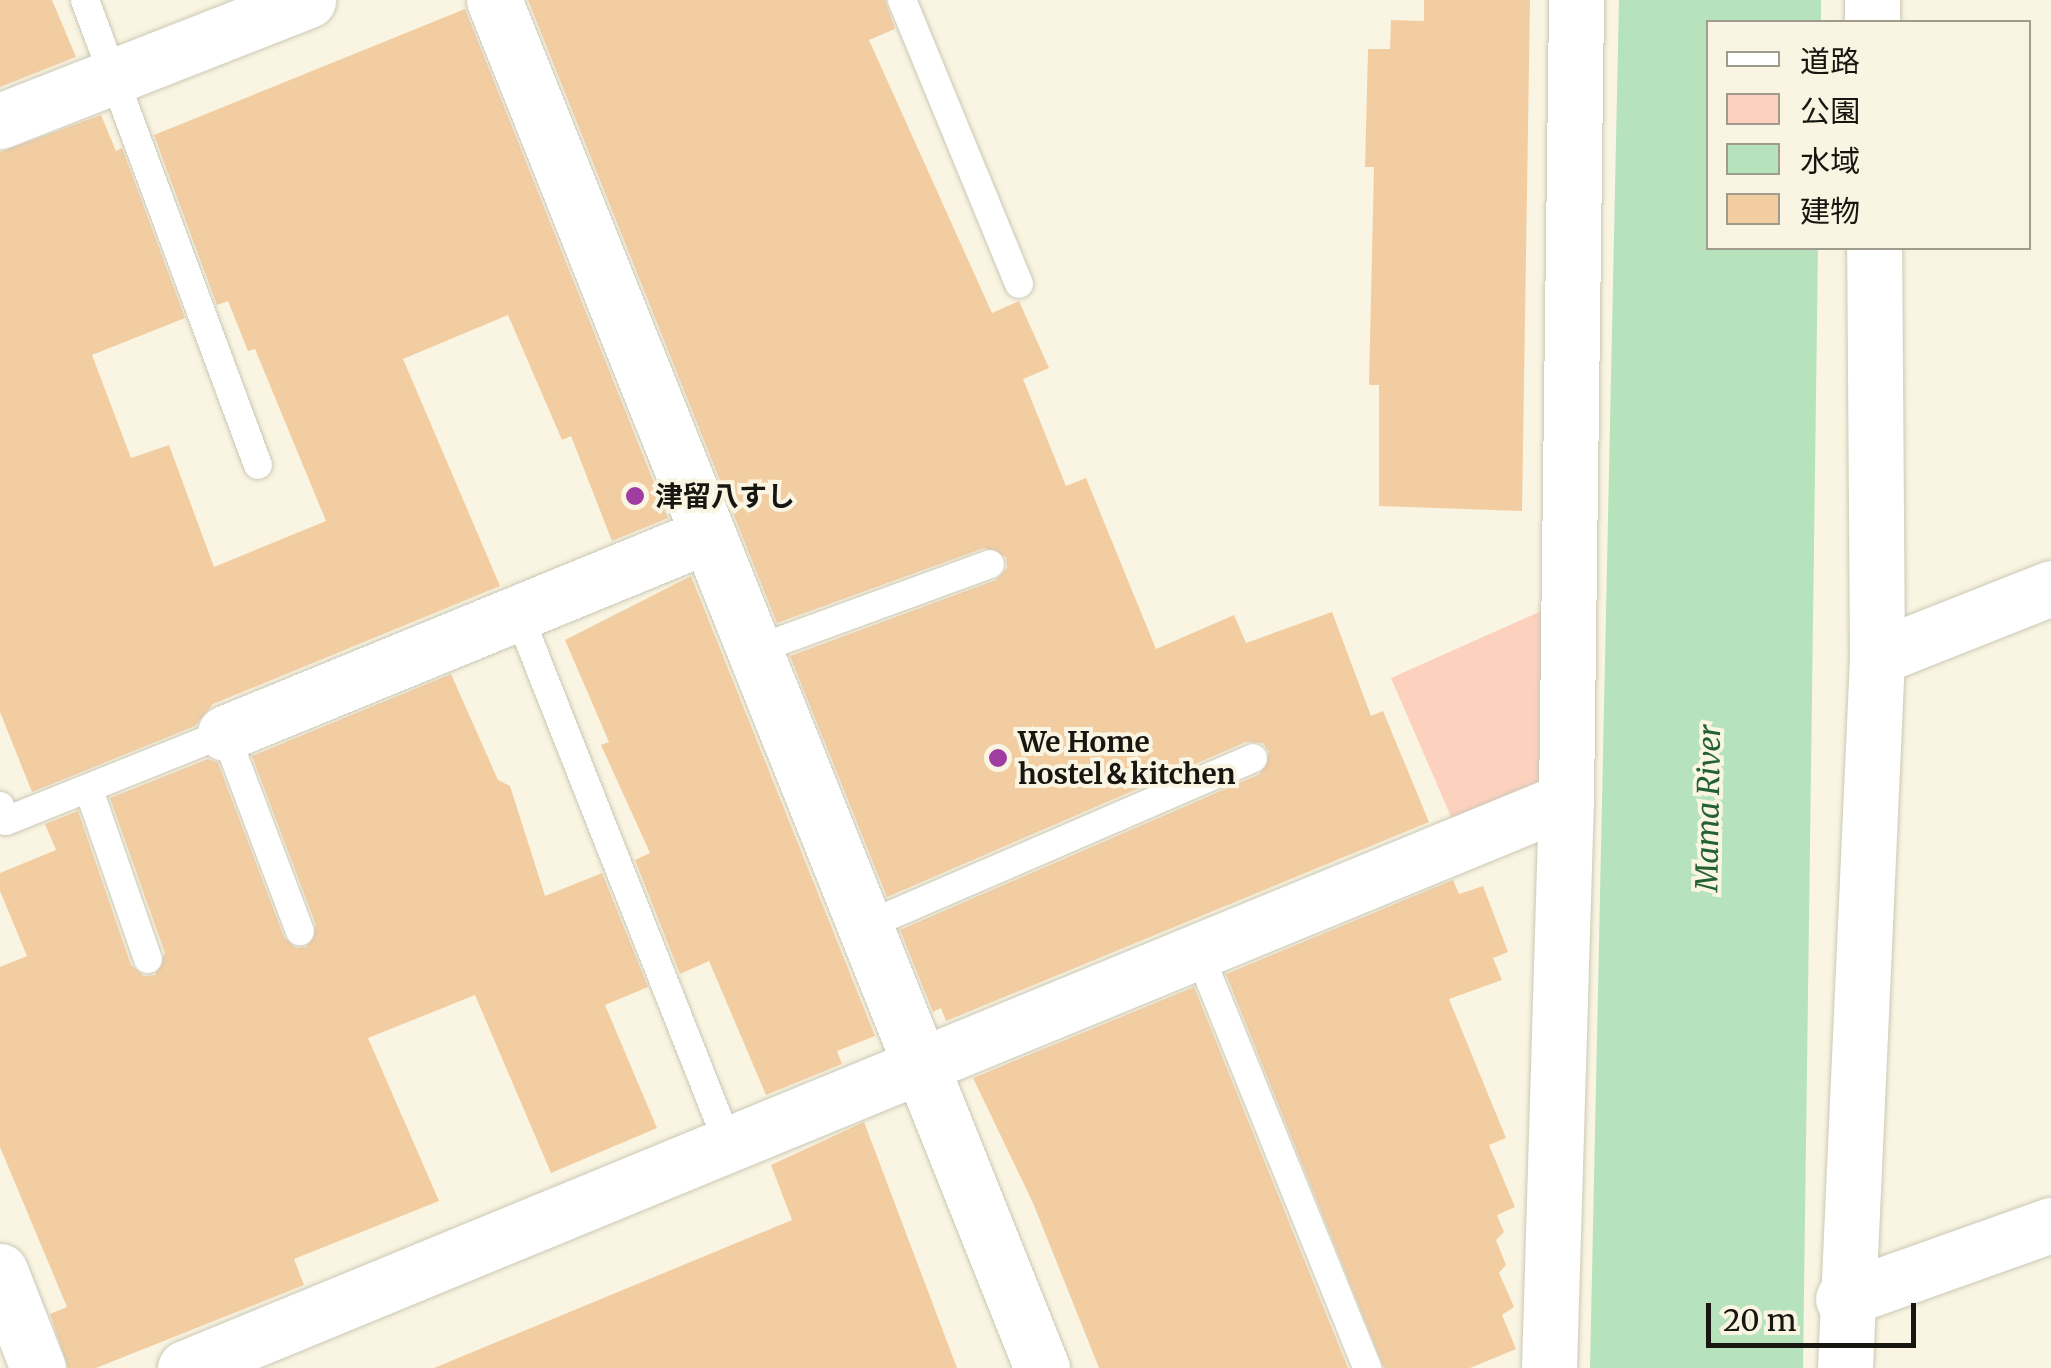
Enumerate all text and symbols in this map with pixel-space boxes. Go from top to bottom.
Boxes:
legend [1706,20,2031,250]
text: 道路 [1800,42,1860,80]
text: 公園 [1800,92,1860,130]
text: 水域 [1800,142,1860,180]
text: 建物 [1800,192,1860,230]
place label: 津留八すし [655,479,795,513]
marker: 津留八すし [624,485,646,507]
water label: Mama River [1689,724,1727,892]
place label: We Home hostel＆kitchen [1018,725,1236,791]
marker: We Home hostel＆kitchen [987,747,1009,769]
scale bar [1711,1283,1921,1345]
text: 20 m [1723,1301,1796,1339]

